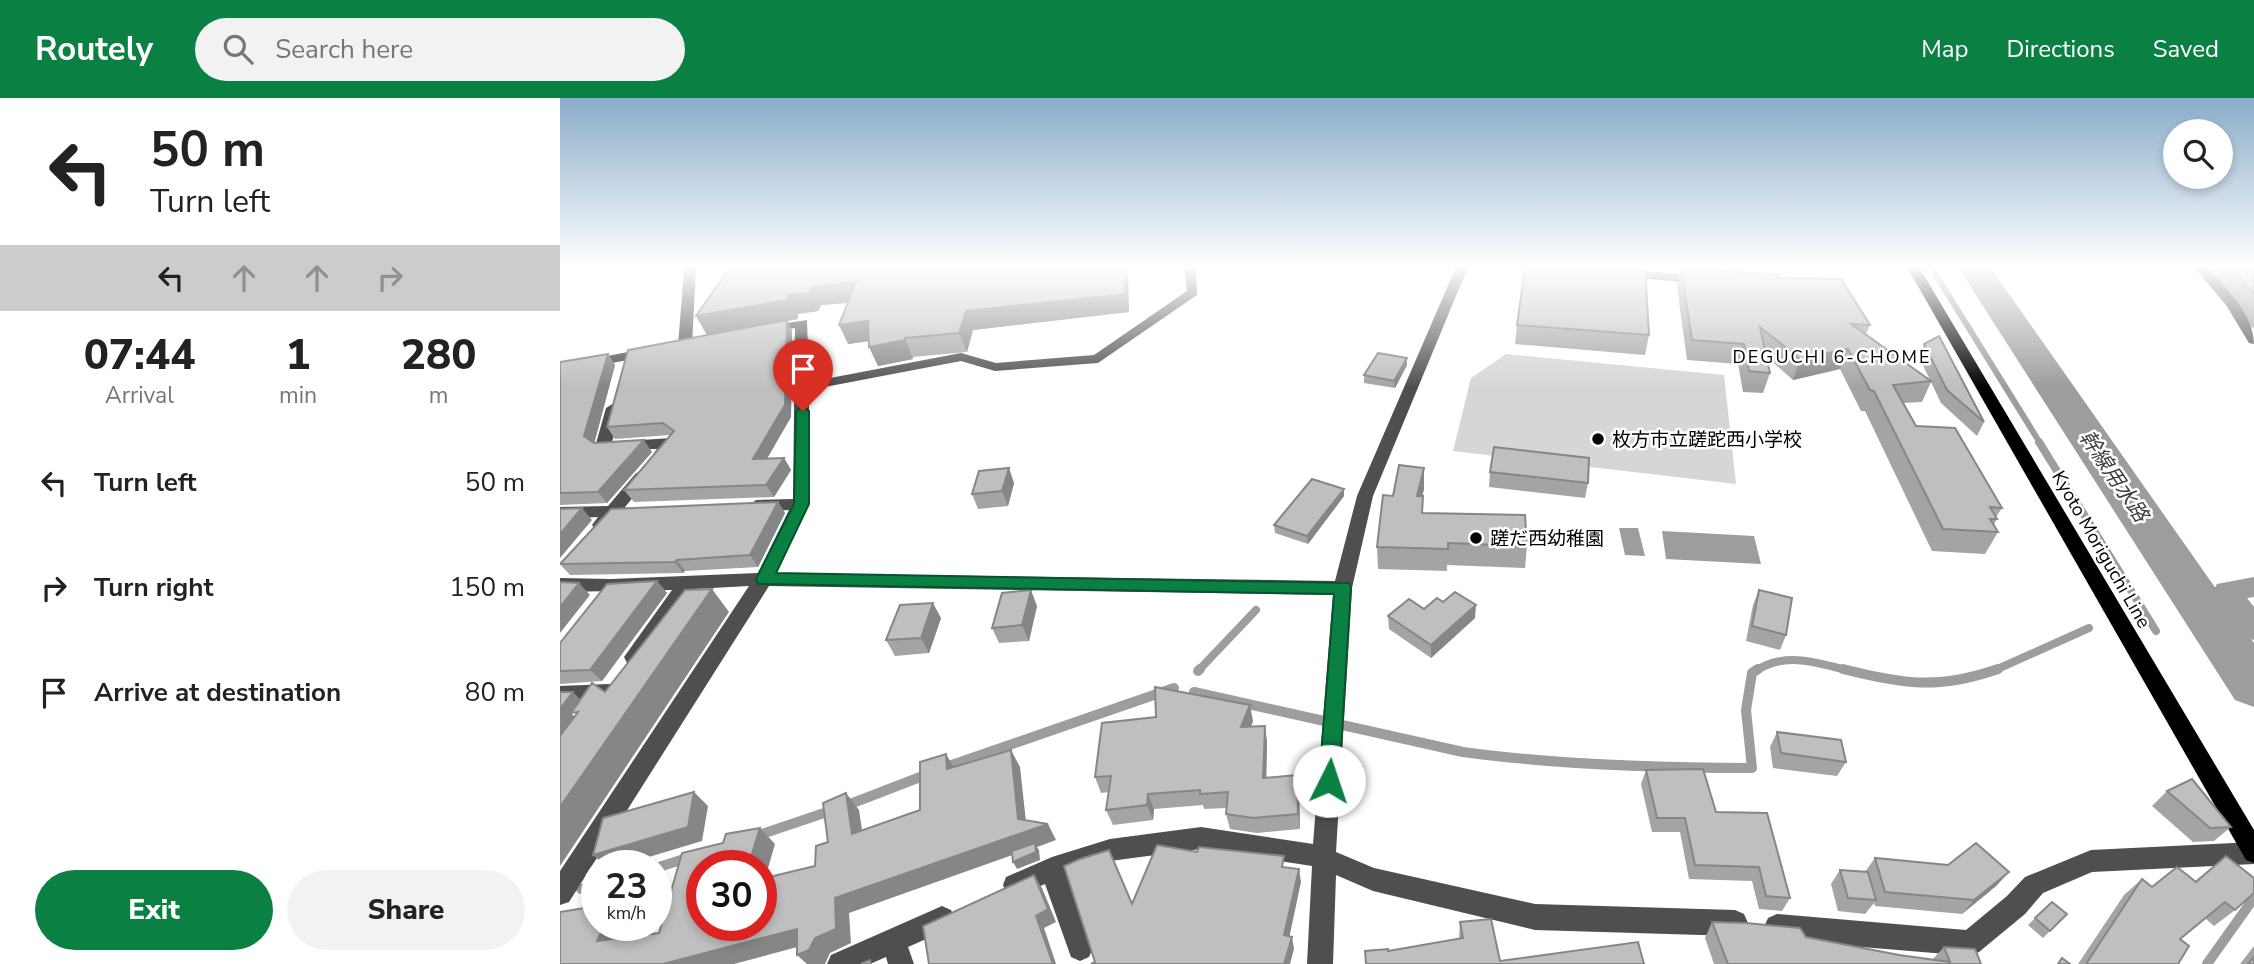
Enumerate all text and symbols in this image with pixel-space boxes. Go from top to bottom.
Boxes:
search box [195,18,685,81]
text: Routely [35,27,153,72]
icon: search [219,30,257,68]
text: Search here [275,32,413,67]
text: Map [1921,33,1968,65]
text: Directions [2006,33,2115,65]
text: Saved [2153,33,2219,65]
text: 50 m [150,116,265,183]
map controls [2163,119,2233,189]
button: search [2163,119,2233,189]
icon: left [35,126,126,217]
text: Turn left [150,180,270,223]
icon: left [152,259,190,297]
icon: ahead [225,259,263,297]
icon: ahead [298,259,336,297]
icon: right [371,259,409,297]
text: 07:44 [84,327,195,384]
text: 1 [285,327,311,384]
text: 280 [401,327,476,384]
pin [773,339,833,411]
district label: DEGUCHI 6-CHOME [1733,345,1931,369]
icon: arrive [784,350,822,388]
text: Arrival [105,380,174,411]
text: min [279,380,317,411]
text: m [429,380,448,411]
water label: 幹線用水路 [2073,425,2156,529]
place label: 枚方市立蹉跎西小学校 [1612,427,1802,453]
marker: 枚方市立蹉跎西小学校 [1590,431,1606,447]
icon: left [35,464,73,502]
text: Turn left [94,465,197,500]
text: 50 m [465,465,525,500]
street label: Kyoto Moriguchi Line [2045,466,2157,633]
place label: 蹉だ西幼稚園 [1490,526,1604,552]
marker: 蹉だ西幼稚園 [1468,530,1484,546]
icon: right [35,569,73,607]
text: Turn right [94,570,213,605]
text: 150 m [449,570,525,605]
icon: arrive [35,674,73,712]
text: Arrive at destination [94,675,341,710]
text: 80 m [465,675,525,710]
position arrow [1292,744,1366,818]
speed limit sign: 30 [686,850,777,941]
text: 23 [605,863,648,910]
button: Exit [35,870,273,950]
button: Share [287,870,525,950]
text: km/h [607,901,646,925]

